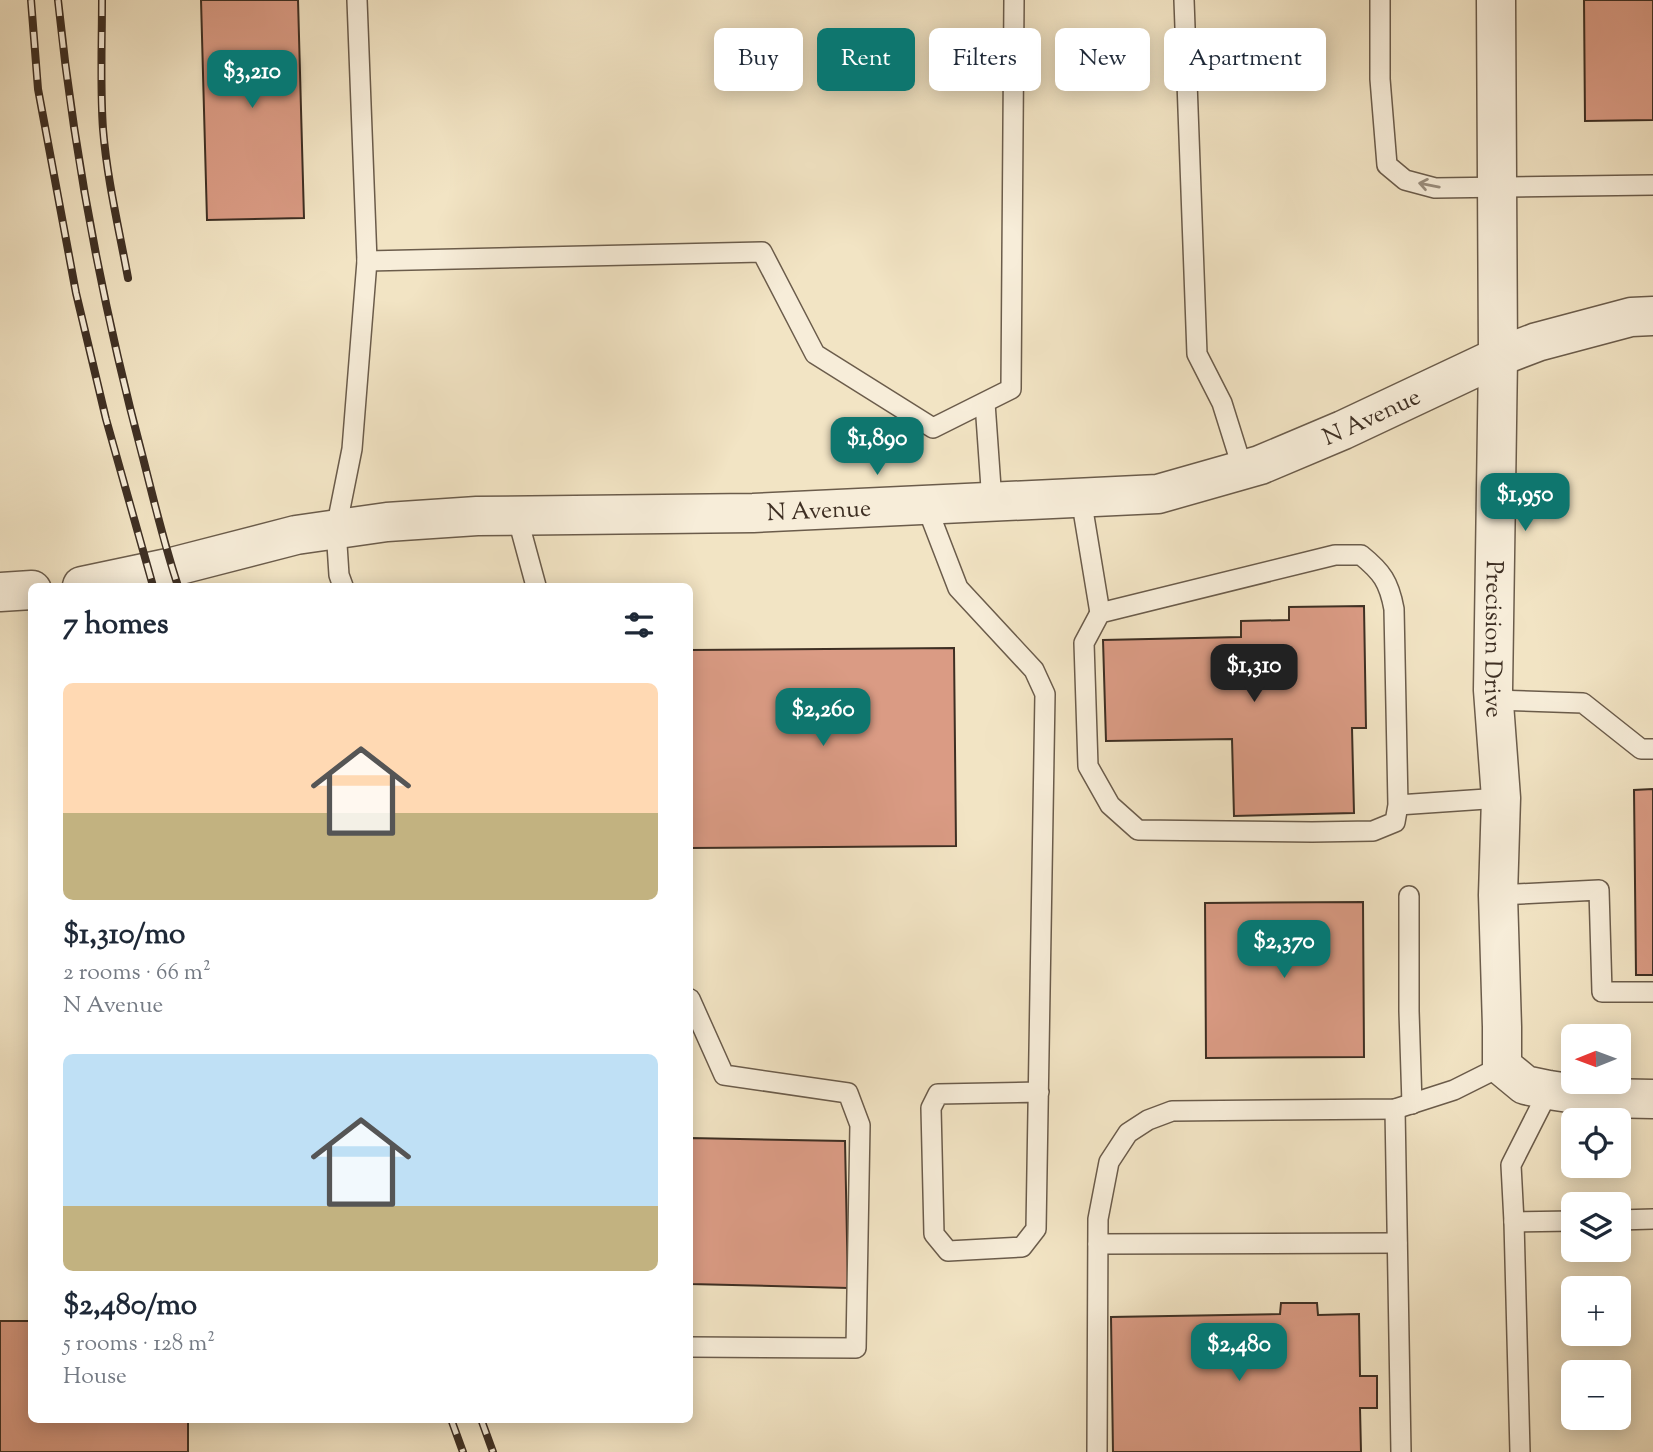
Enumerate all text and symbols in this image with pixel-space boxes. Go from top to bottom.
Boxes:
chip: Buy [714,28,803,91]
chip: Rent [817,28,915,91]
chip: Filters [929,28,1041,91]
chip: New [1055,28,1150,91]
chip: Apartment [1164,28,1326,91]
pin: $3,210 [195,50,309,110]
text: $3,210 [223,56,281,89]
one-way arrow [1418,178,1441,192]
street label: N Avenue [1318,381,1427,456]
pin: $1,890 [820,418,934,477]
text: $1,890 [847,423,907,456]
pin: $1,950 [1468,474,1582,533]
text: $1,950 [1497,479,1553,512]
street label: N Avenue [766,492,872,531]
street label: Precision Drive [1474,560,1510,719]
text: 7 homes [63,604,168,647]
icon: filters [620,606,658,644]
pin: $1,310 [1197,644,1311,704]
text: $1,310 [1227,650,1281,683]
pin: $2,260 [766,688,880,748]
text: $2,260 [791,694,855,727]
icon: home [298,728,424,854]
text: $1,310/mo [63,914,185,957]
pin: $2,370 [1227,920,1341,980]
text: $2,370 [1253,926,1315,959]
text: 2 rooms · 66 m² [63,957,211,990]
text: N Avenue [63,990,163,1023]
north arrow [1561,1024,1631,1094]
map controls [1561,1024,1631,1430]
icon: home [298,1099,424,1225]
button: locate [1561,1108,1631,1178]
button: layers [1561,1192,1631,1262]
button: + [1561,1276,1631,1346]
text: $2,480/mo [63,1285,197,1328]
pin: $2,480 [1182,1324,1296,1383]
text: 5 rooms · 128 m² [63,1328,215,1361]
text: $2,480 [1207,1329,1271,1362]
button: − [1561,1360,1631,1430]
text: House [63,1361,127,1394]

